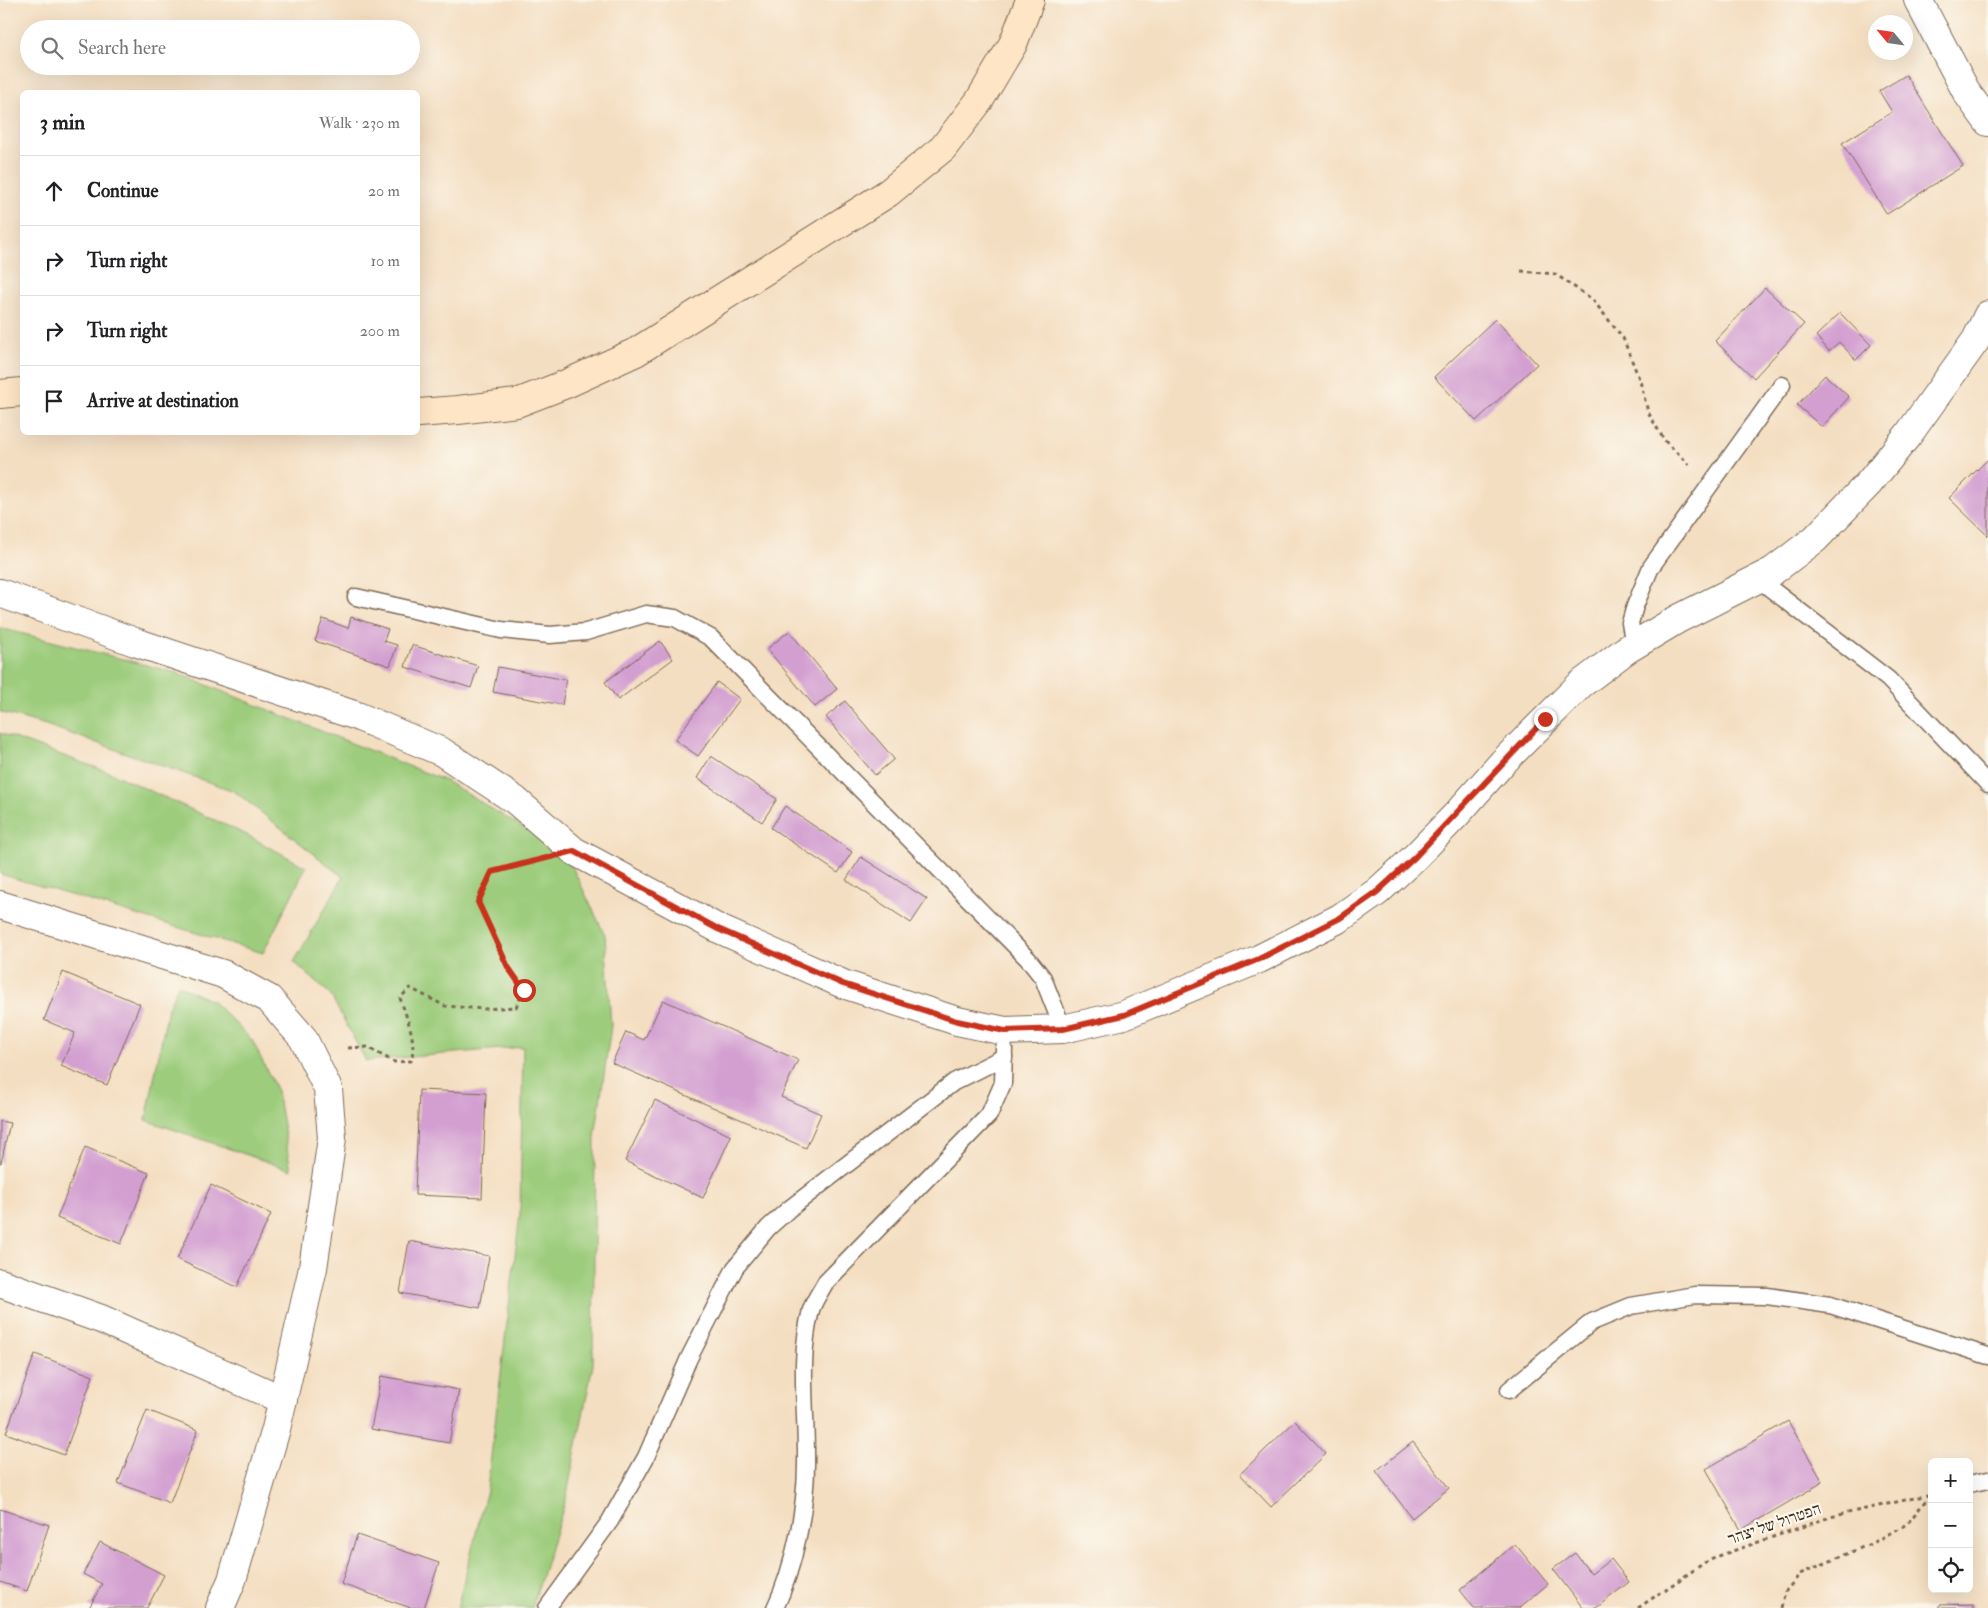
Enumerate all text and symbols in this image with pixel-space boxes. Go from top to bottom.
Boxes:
north arrow [1868,15,1913,60]
search box [20,20,420,75]
icon: search [38,34,66,62]
text: Search here [78,36,166,60]
text: 3 min [40,109,85,136]
text: Walk · 230 m [319,113,400,133]
icon: ahead [40,177,68,205]
text: Continue [87,179,158,203]
text: 20 m [368,181,400,201]
icon: right [40,247,68,275]
text: Turn right [87,249,167,273]
text: 10 m [370,251,400,271]
icon: right [40,317,68,345]
text: Turn right [87,319,167,343]
text: 200 m [360,321,400,341]
icon: arrive [40,387,68,415]
text: Arrive at destination [87,389,239,413]
route end [1534,708,1557,731]
route start [513,979,536,1002]
map controls [1928,1458,1973,1593]
button: + [1928,1458,1973,1503]
street label: הפטרול של יצהר [1725,1499,1824,1549]
button: − [1928,1503,1973,1548]
button: locate [1928,1548,1973,1593]

